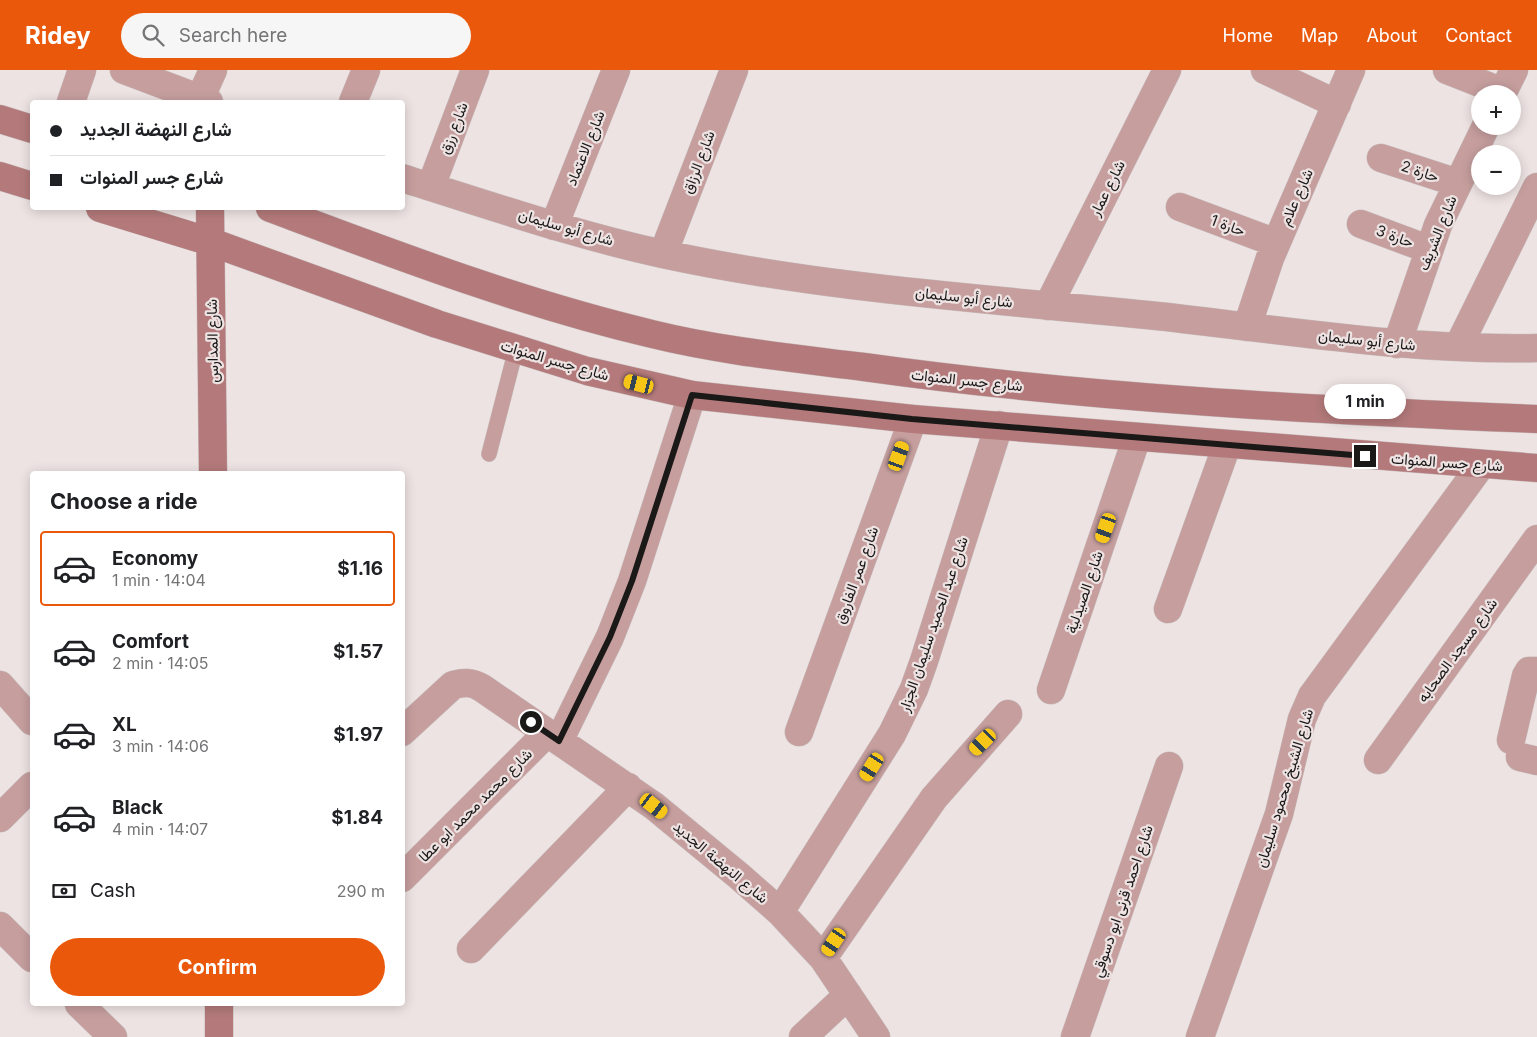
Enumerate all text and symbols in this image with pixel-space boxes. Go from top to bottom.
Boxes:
search box [121,13,471,58]
text: Ridey [25,21,91,50]
icon: search [139,21,167,49]
text: Search here [179,24,287,47]
text: Home [1223,25,1273,46]
text: Map [1301,25,1338,46]
text: About [1366,25,1417,46]
text: Contact [1445,25,1512,46]
map controls [1471,85,1521,195]
button: + [1471,85,1521,135]
street label: شارع رزق [434,99,474,158]
street label: شارع الاعتماد [561,108,611,189]
text: شارع النهضة الجديد [80,118,232,141]
street label: شارع الرزاق [677,128,721,197]
button: − [1471,145,1521,195]
street label: حارة 2 [1399,156,1441,186]
street label: شارع عمار [1084,157,1131,221]
street label: شارع علام [1275,165,1319,229]
text: شارع جسر المنوات [80,166,223,189]
street label: شارع الشريف [1413,193,1463,274]
street label: شارع أبو سليمان [516,204,616,252]
street label: حارة 1 [1208,210,1248,240]
street label: حارة 3 [1374,221,1416,251]
street label: شارع أبو سليمان [914,282,1014,314]
street label: شارع المدارس [202,299,224,383]
street label: شارع أبو سليمان [1317,325,1417,357]
street label: شارع جسر المنوات [498,335,612,387]
street label: شارع جسر المنوات [910,365,1024,397]
car [622,373,655,395]
callout: 1 min [1324,384,1406,418]
text: 1 min [1345,391,1385,411]
car [886,439,911,473]
route end [1354,445,1376,467]
street label: شارع جسر المنوات [1390,449,1504,477]
text: Choose a ride [50,488,198,514]
car [1094,511,1117,545]
street label: شارع عمر الفاروق [830,524,884,627]
street label: شارع عبد الحميد سليمان الجزار [894,534,974,716]
icon: car [52,546,97,591]
text: Economy [112,547,198,570]
street label: شارع الصيدلية [1061,548,1109,636]
text: $1.16 [337,557,383,580]
text: 1 min · 14:04 [112,570,206,590]
street label: شارع مسجد الصحابه [1413,594,1503,707]
icon: car [52,629,97,674]
text: Comfort [112,630,189,653]
text: $1.57 [333,640,383,663]
text: 2 min · 14:05 [112,653,208,673]
street label: شارع الشيخ محمود سليمان [1251,706,1319,870]
route start [520,711,542,733]
icon: car [52,712,97,757]
text: XL [112,713,137,736]
text: $1.97 [333,723,383,746]
car [967,726,998,758]
text: 3 min · 14:06 [112,736,209,756]
street label: شارع محمد محمد ابو عطا [414,744,537,867]
car [857,750,886,784]
car [637,791,670,821]
icon: car [52,795,97,840]
text: Black [112,796,163,819]
text: $1.84 [331,806,383,829]
street label: شارع النهضة الجديد [668,817,773,909]
text: 4 min · 14:07 [112,819,208,839]
street label: شارع احمد قرنى ابو دسوقي [1087,822,1161,981]
icon: cash [50,877,78,905]
text: Cash [90,879,136,902]
text: 290 m [337,881,385,901]
car [819,925,848,959]
button: Confirm [50,938,385,996]

